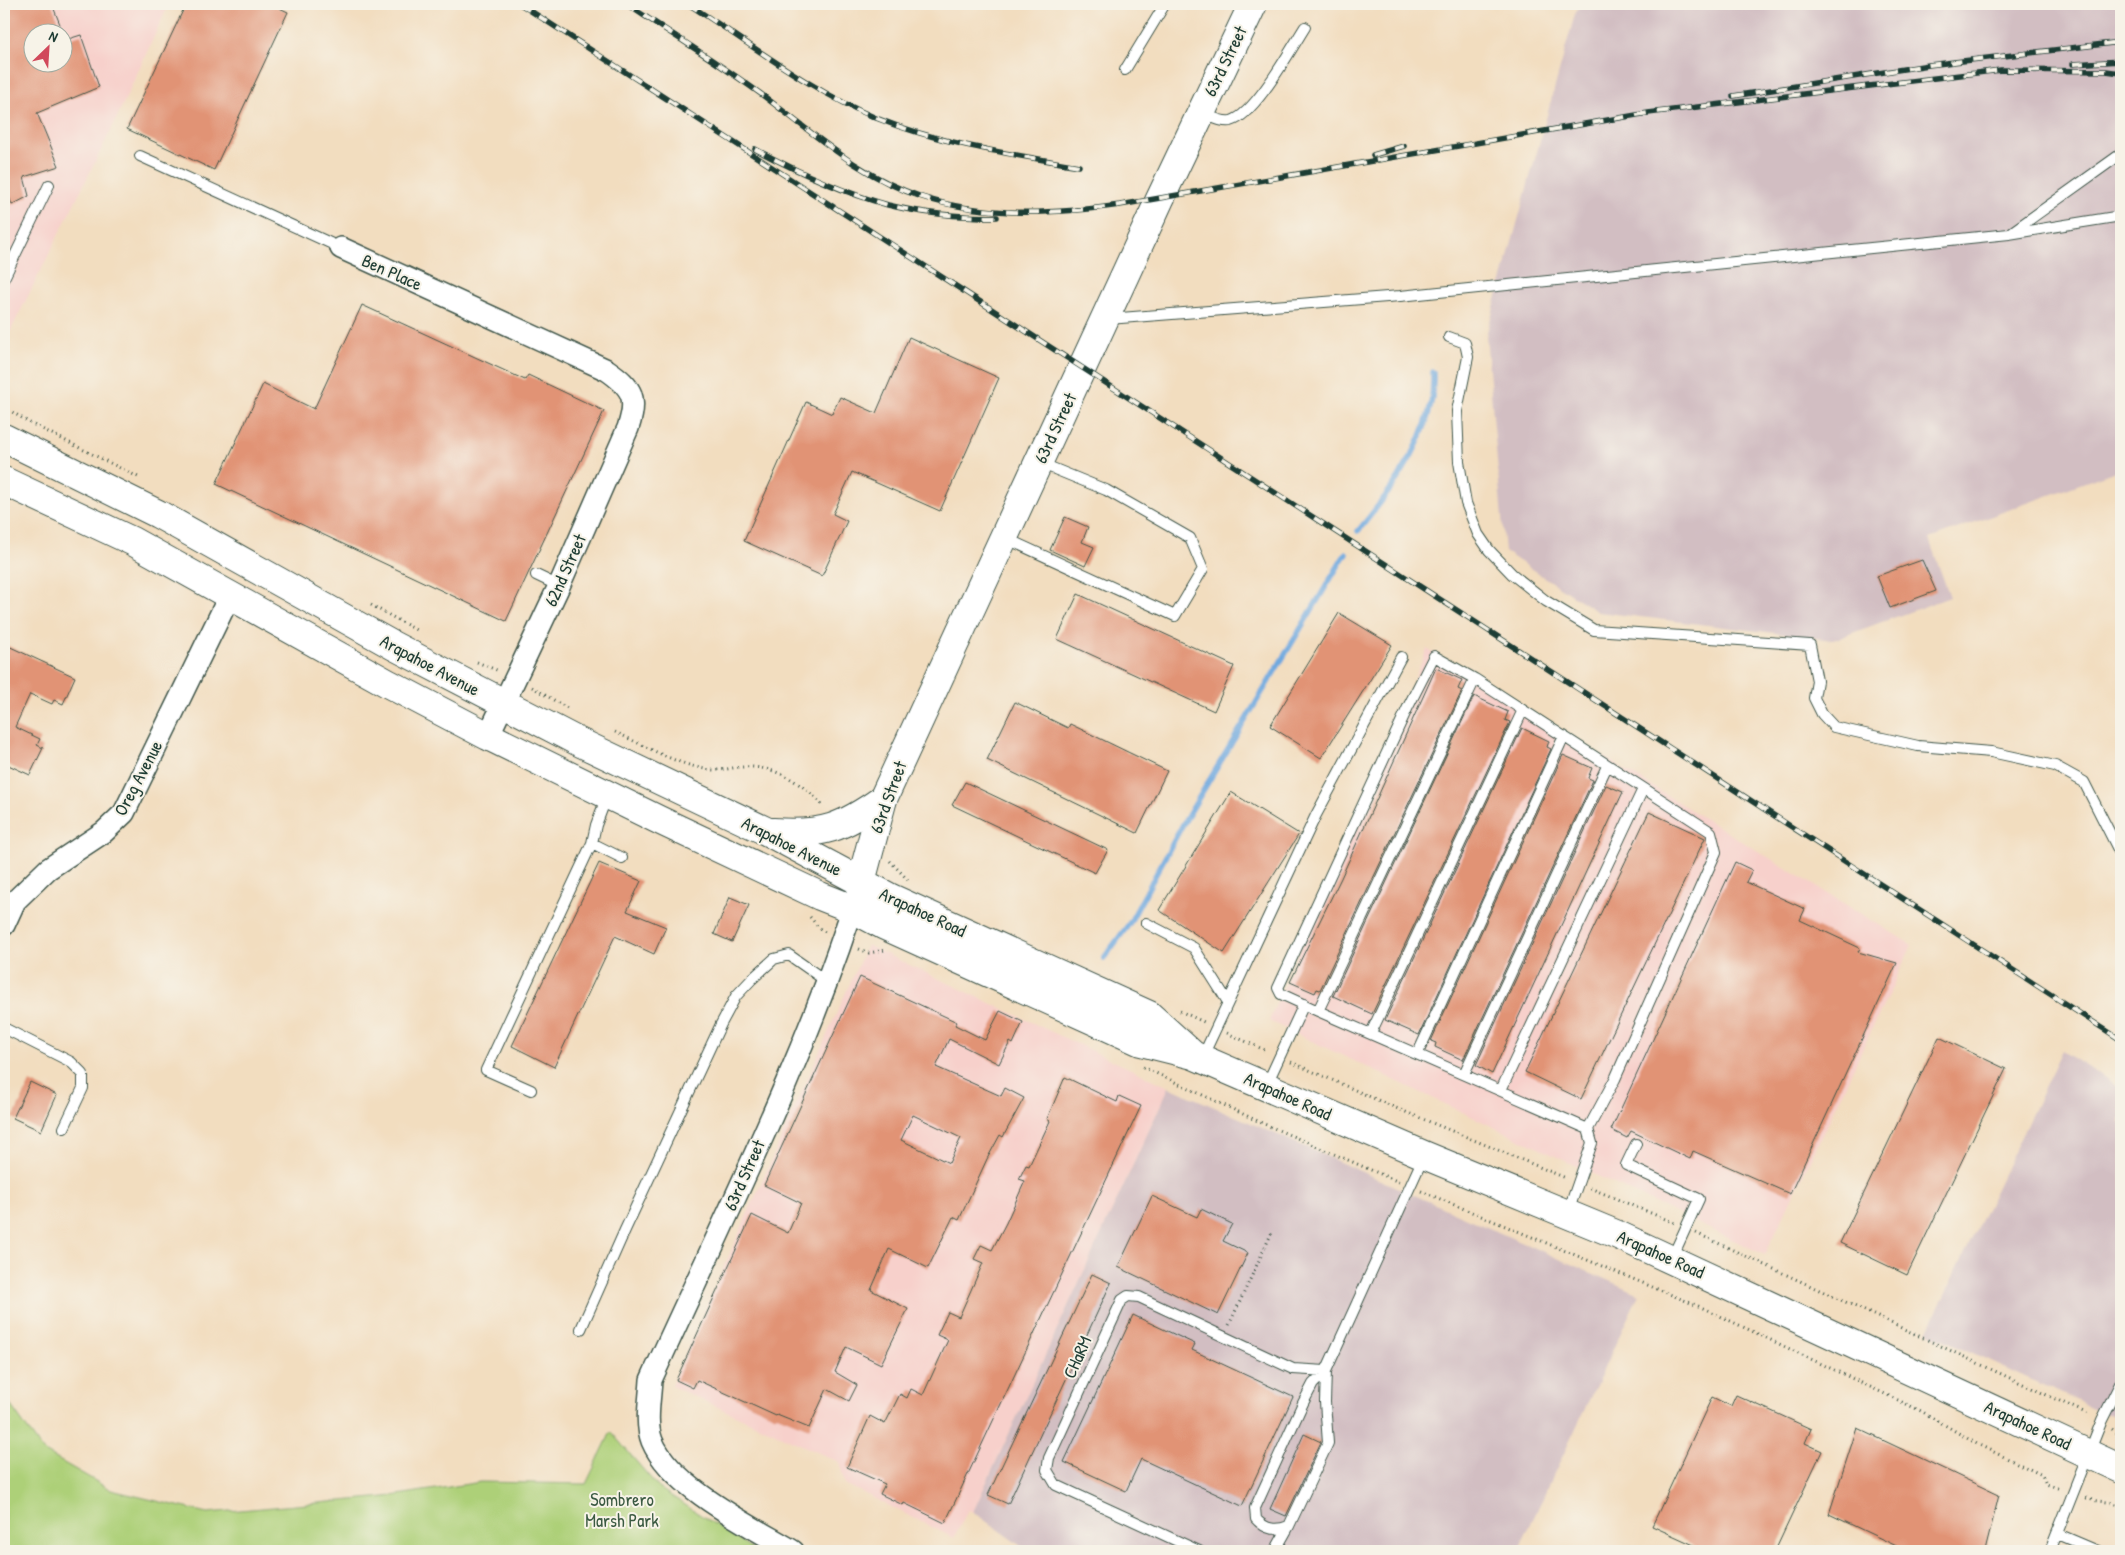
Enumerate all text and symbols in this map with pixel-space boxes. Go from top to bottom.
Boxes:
street label: 63rd Street [1197,21,1253,100]
north arrow [22,22,72,72]
text: N [46,26,62,46]
street label: Ben Place [358,248,426,296]
street label: 63rd Street [1028,388,1083,467]
street label: 62nd Street [538,529,592,610]
street label: Arapahoe Avenue [376,628,484,702]
street label: Oreg Avenue [108,736,168,820]
street label: 63rd Street [863,757,913,837]
street label: Arapahoe Avenue [738,810,846,882]
street label: Arapahoe Road [876,881,970,943]
street label: Arapahoe Road [1240,1066,1336,1126]
street label: 63rd Street [717,1135,771,1214]
street label: Arapahoe Road [1613,1224,1709,1284]
street label: CHaRM [1057,1332,1097,1382]
street label: Arapahoe Road [1981,1394,2075,1456]
park label: Sombrero Marsh Park [585,1487,659,1533]

